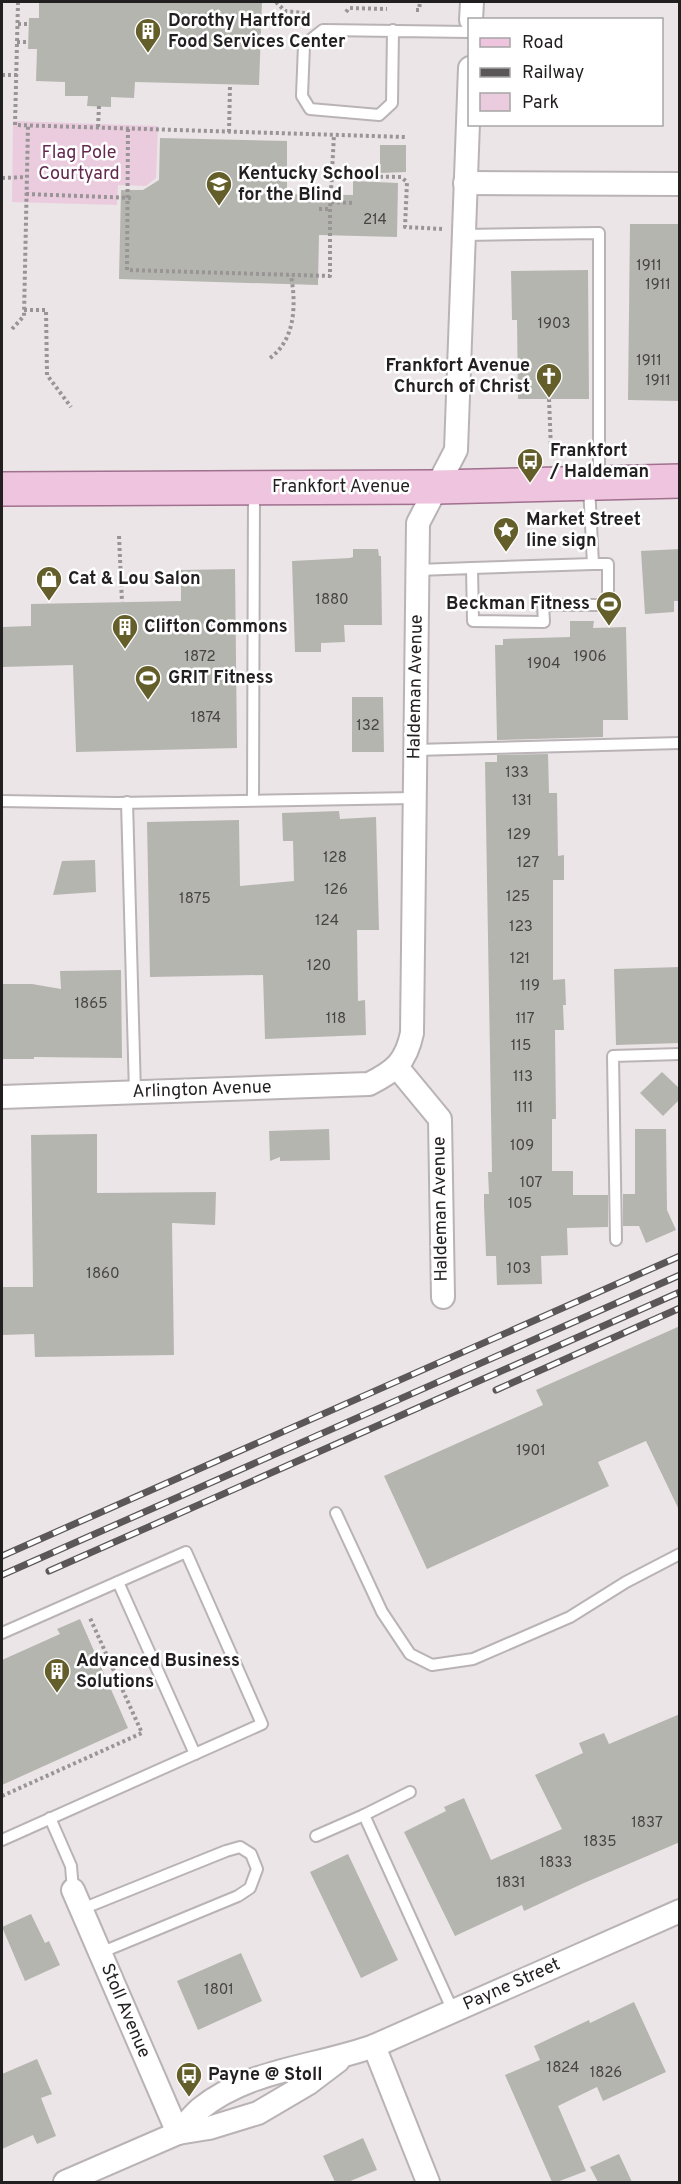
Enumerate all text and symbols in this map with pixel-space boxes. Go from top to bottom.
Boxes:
place label: Dorothy Hartford Food Services Center [168,10,346,54]
building icon: Dorothy Hartford Food Services Center [133,16,163,54]
legend [468,18,663,126]
text: Road [522,32,564,55]
text: Railway [522,62,584,85]
text: Park [522,92,559,115]
park label: Flag Pole Courtyard [38,142,120,186]
place label: Kentucky School for the Blind [238,163,379,207]
school or university icon: Kentucky School for the Blind [204,169,234,207]
house number: 214 [363,211,387,230]
house number: 1911 [636,257,662,276]
house number: 1911 [645,276,671,295]
house number: 1903 [537,315,571,334]
house number: 1911 [636,352,662,371]
place label: Frankfort Avenue Church of Christ [386,355,530,399]
church icon: Frankfort Avenue Church of Christ [534,361,564,399]
house number: 1911 [645,372,671,391]
place label: Frankfort / Haldeman [549,440,649,484]
bus stop icon: Frankfort / Haldeman [515,446,545,484]
street label: Frankfort Avenue [272,476,410,499]
place label: Market Street line sign [526,509,641,553]
place icon: Market Street line sign [491,515,521,553]
shop icon: Cat & Lou Salon [34,564,64,602]
place label: Cat & Lou Salon [68,568,201,591]
sports icon: Beckman Fitness [594,589,624,627]
house number: 1880 [315,591,349,610]
place label: Beckman Fitness [446,593,590,616]
building icon: Clifton Commons [110,612,140,650]
street label: Haldeman Avenue [403,614,429,760]
place label: Clifton Commons [144,616,288,639]
house number: 1872 [184,648,216,667]
house number: 1906 [573,648,607,667]
house number: 1904 [527,655,561,674]
sports icon: GRIT Fitness [133,663,163,701]
place label: GRIT Fitness [168,667,273,690]
house number: 1874 [191,709,221,728]
house number: 132 [356,717,380,736]
house number: 133 [505,764,529,783]
house number: 131 [512,792,532,811]
house number: 129 [507,826,531,845]
house number: 128 [323,849,347,868]
house number: 127 [517,854,539,873]
house number: 126 [324,881,348,900]
house number: 125 [506,888,530,907]
house number: 1875 [179,890,211,909]
house number: 124 [315,912,339,931]
house number: 123 [509,918,533,937]
house number: 121 [510,950,530,969]
house number: 120 [307,957,331,976]
house number: 119 [520,977,540,996]
house number: 1865 [74,995,108,1014]
house number: 118 [326,1010,346,1029]
house number: 117 [516,1010,535,1029]
house number: 115 [511,1037,531,1056]
house number: 113 [513,1068,533,1087]
street label: Arlington Avenue [132,1076,272,1104]
house number: 111 [517,1099,533,1118]
street label: Haldeman Avenue [428,1136,454,1282]
house number: 109 [510,1137,534,1156]
house number: 107 [520,1174,542,1193]
house number: 105 [508,1195,532,1214]
house number: 103 [507,1260,531,1279]
house number: 1860 [86,1265,120,1284]
house number: 1901 [516,1442,546,1461]
place label: Advanced Business Solutions [76,1650,240,1694]
building icon: Advanced Business Solutions [42,1656,72,1694]
house number: 1837 [631,1814,663,1833]
house number: 1835 [583,1833,617,1852]
house number: 1833 [540,1854,572,1873]
house number: 1831 [496,1874,526,1893]
street label: Payne Street [460,1953,564,2017]
street label: Stoll Avenue [95,1960,155,2062]
house number: 1801 [204,1981,234,2000]
house number: 1824 [547,2059,579,2078]
bus stop icon: Payne @ Stoll [174,2060,204,2098]
place label: Payne @ Stoll [208,2064,323,2087]
house number: 1826 [590,2064,622,2083]

